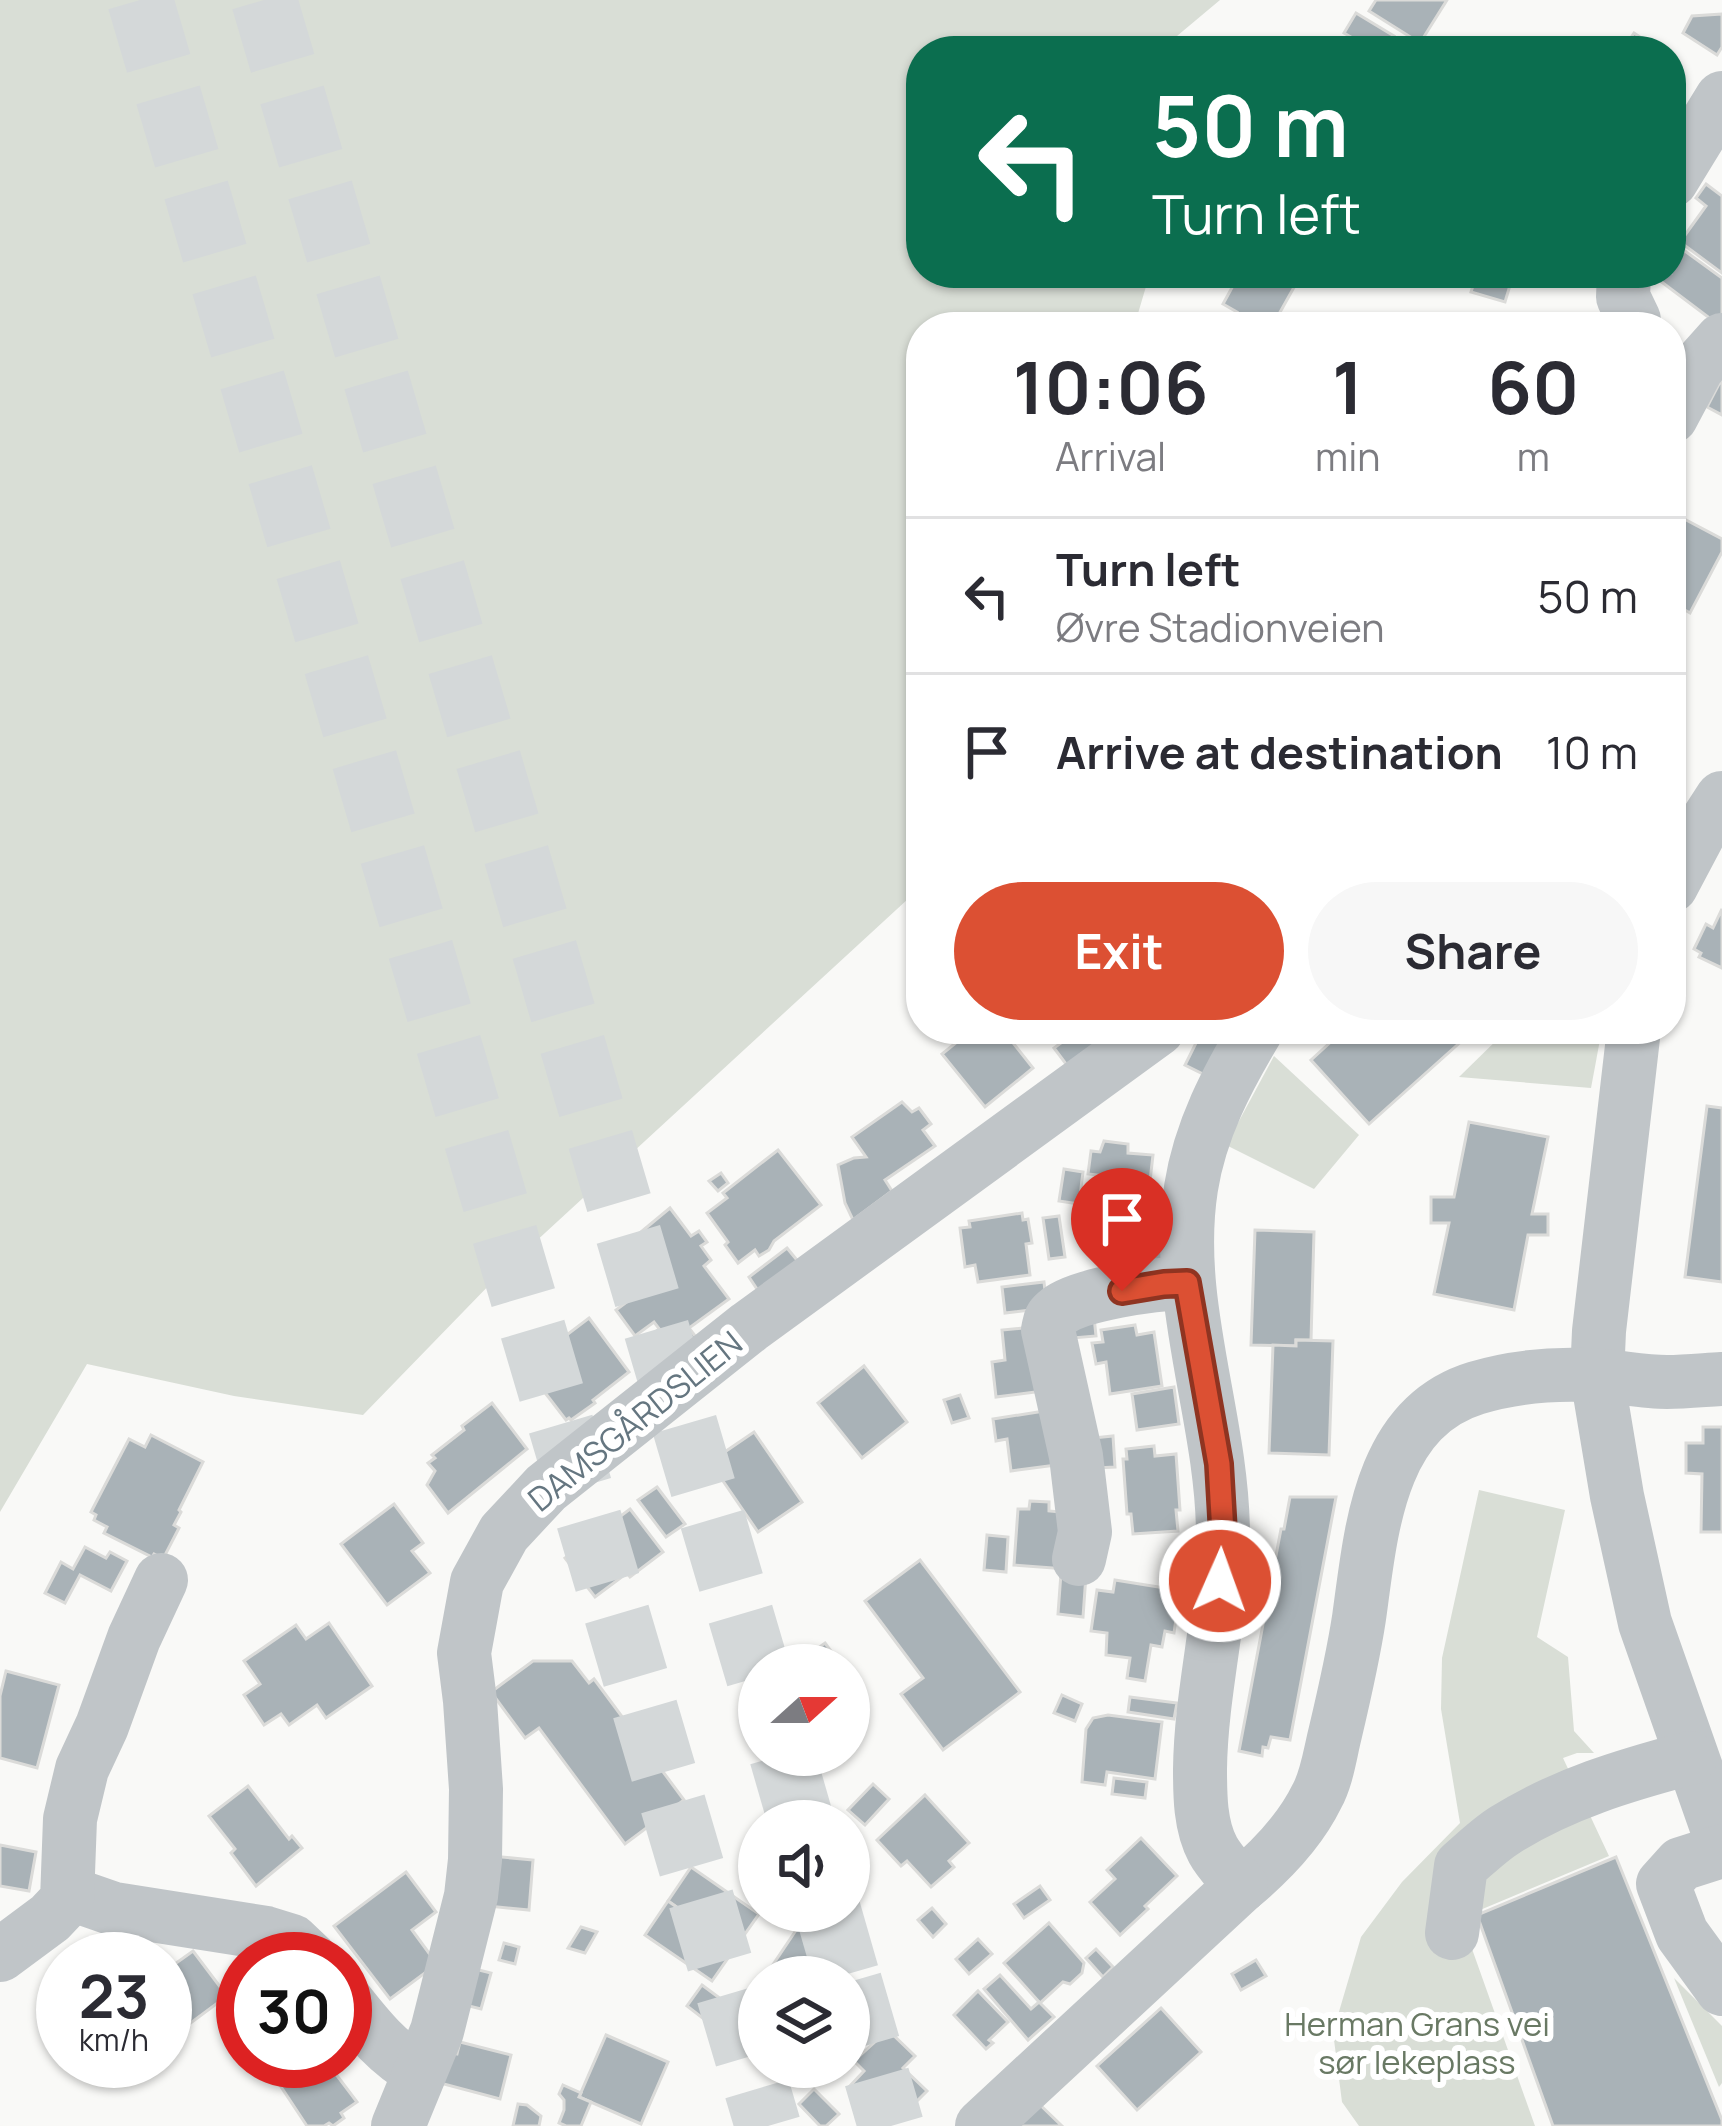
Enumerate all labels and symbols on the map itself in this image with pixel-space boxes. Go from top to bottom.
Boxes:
pin [1071,1168,1173,1291]
street label: DAMSGÅRDSLIEN [518,1320,751,1521]
position arrow [1157,1518,1283,1644]
north arrow [738,1644,870,1776]
speed limit sign: 30 [216,1932,372,2088]
park label: Herman Grans vei sør lekeplass [1284,2001,1550,2084]

